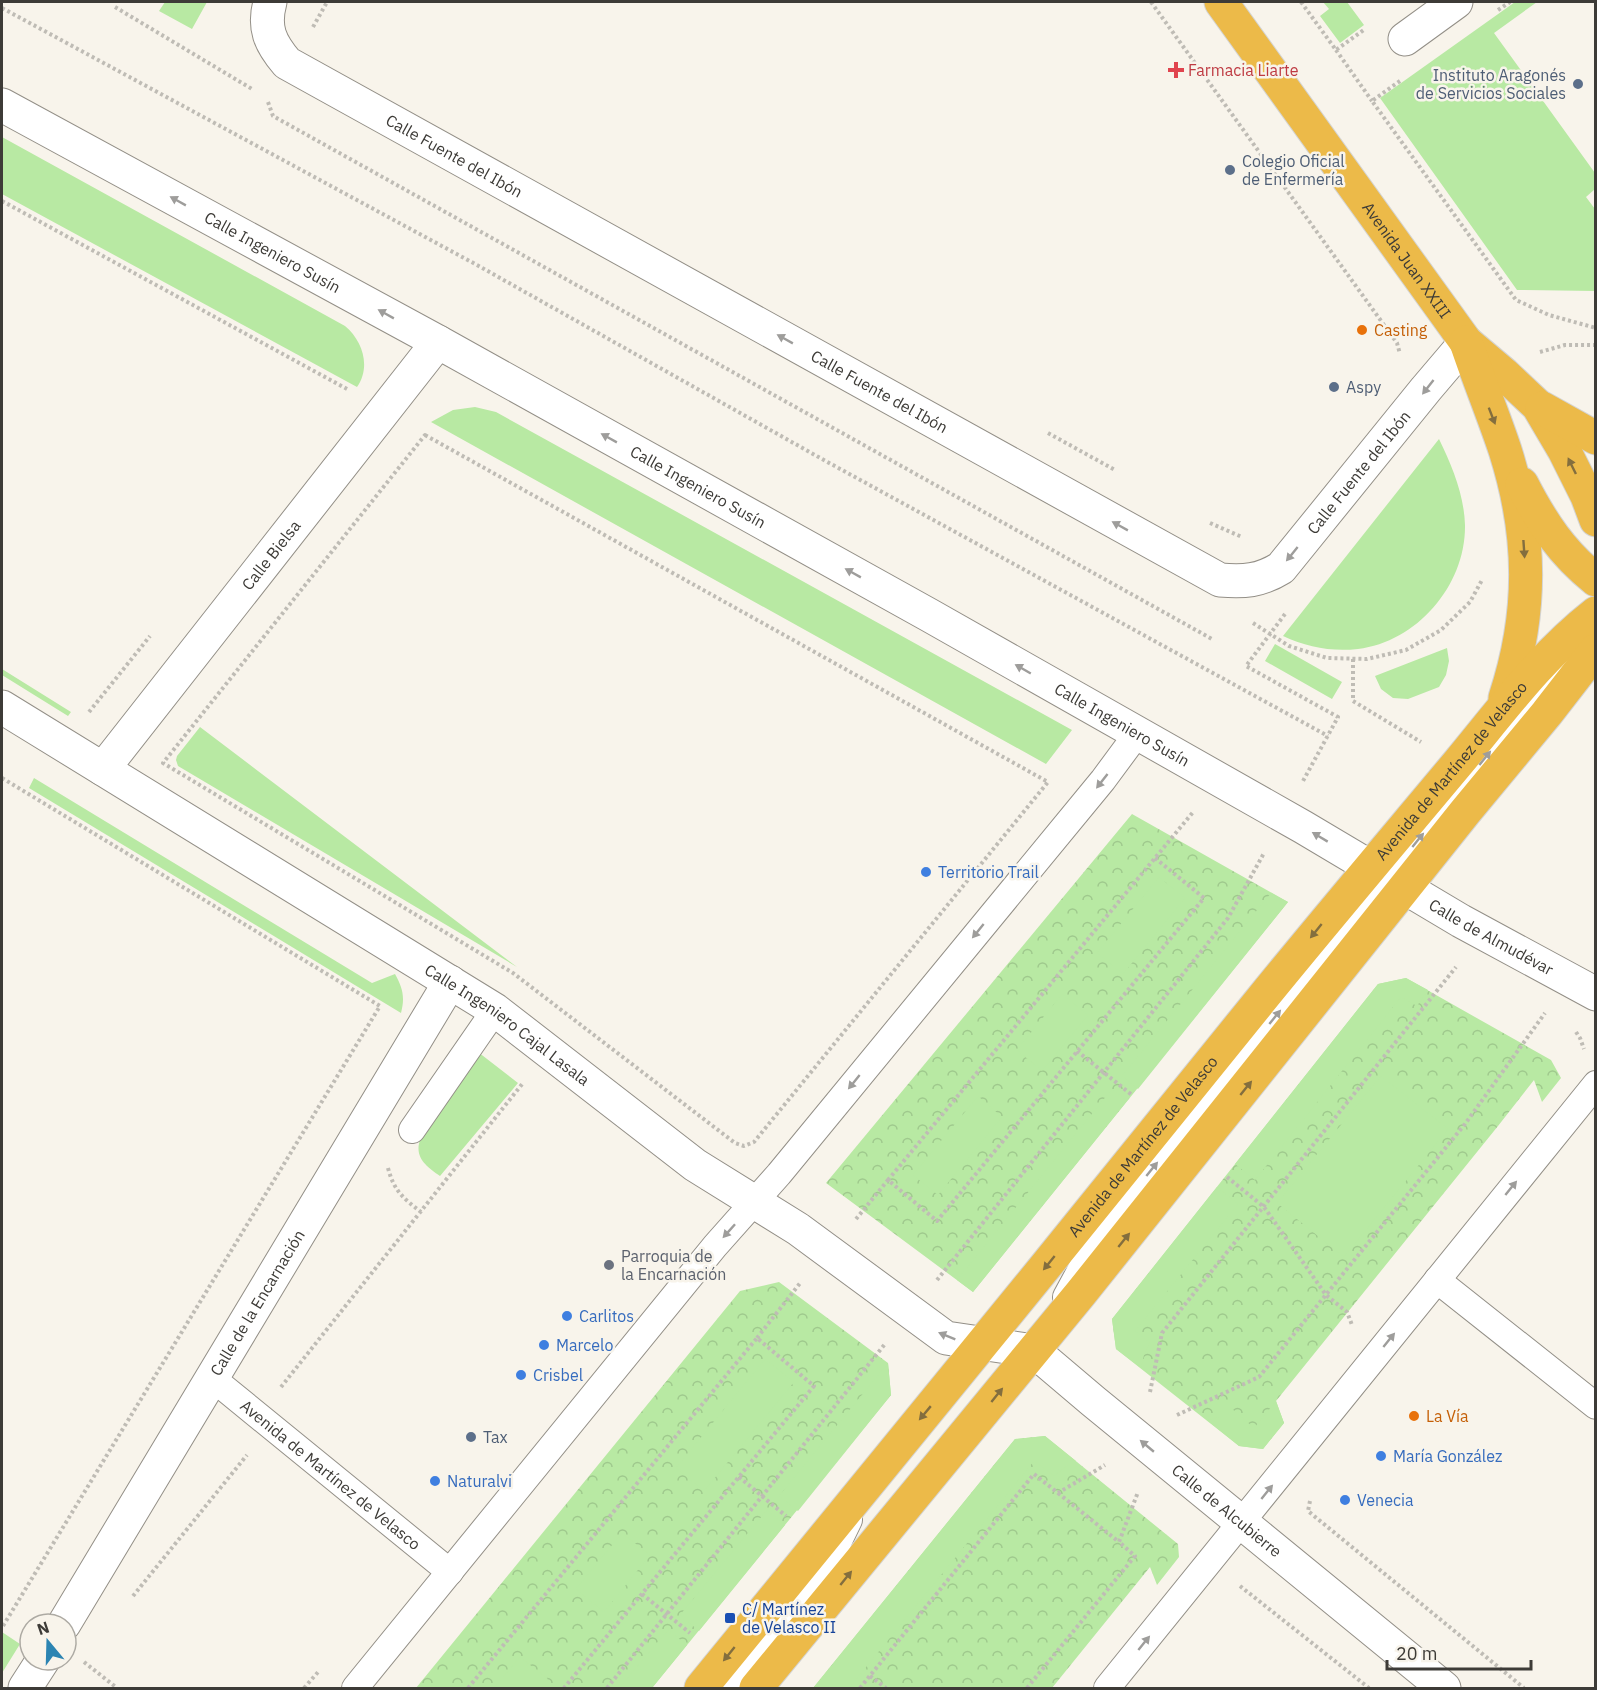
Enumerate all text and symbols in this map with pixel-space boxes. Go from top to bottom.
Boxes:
place label: Farmacia Liarte [1188,60,1299,80]
marker: Farmacia Liarte [1169,63,1183,77]
place label: Instituto Aragonés de Servicios Sociales [1416,65,1566,103]
marker: Instituto Aragonés de Servicios Sociales [1571,77,1585,91]
street label: Calle Fuente del Ibón [382,110,526,202]
place label: Colegio Oficial de Enfermería [1242,151,1345,189]
marker: Colegio Oficial de Enfermería [1223,163,1237,177]
one-way arrow [169,196,186,206]
street label: Avenida Juan XXIII [1358,198,1456,322]
street label: Calle Ingeniero Susín [201,207,344,297]
one-way arrow [377,309,394,319]
place label: Casting [1374,320,1428,340]
marker: Casting [1355,323,1369,337]
one-way arrow [776,334,793,344]
street label: Calle Fuente del Ibón [808,345,951,437]
place label: Aspy [1346,377,1381,397]
one-way arrow [1422,379,1435,395]
marker: Aspy [1327,380,1341,394]
street label: Calle Fuente del Ibón [1303,406,1415,538]
one-way arrow [1487,408,1497,426]
one-way arrow [601,432,617,443]
street label: Calle Ingeniero Susín [627,441,770,532]
one-way arrow [1567,457,1577,474]
street label: Calle Bielsa [237,516,305,594]
one-way arrow [1111,521,1128,531]
one-way arrow [1520,540,1529,559]
one-way arrow [1286,546,1299,561]
one-way arrow [844,568,861,578]
one-way arrow [1014,664,1031,674]
street label: Avenida de Martínez de Velasco [1371,677,1531,864]
street label: Calle Ingeniero Susín [1051,678,1193,771]
one-way arrow [1479,750,1492,766]
one-way arrow [1096,773,1108,788]
one-way arrow [1312,832,1329,842]
one-way arrow [1412,832,1425,848]
place label: Territorio Trail [938,862,1039,882]
marker: Territorio Trail [919,865,933,879]
street label: Calle de Almudévar [1425,894,1557,979]
one-way arrow [1310,923,1323,939]
one-way arrow [972,924,985,939]
street label: Calle Ingeniero Cajal Lasala [421,959,594,1090]
one-way arrow [1268,1010,1280,1025]
street label: Avenida de Martínez de Velasco [1064,1052,1222,1241]
one-way arrow [848,1074,861,1090]
one-way arrow [1239,1080,1252,1096]
one-way arrow [1145,1161,1158,1177]
one-way arrow [1505,1180,1518,1196]
one-way arrow [723,1223,736,1238]
street label: Calle de la Encarnación [206,1226,309,1379]
one-way arrow [1117,1232,1130,1248]
place label: Parroquia de la Encarnación [621,1246,726,1284]
one-way arrow [1043,1255,1056,1271]
marker: Parroquia de la Encarnación [602,1258,616,1272]
place label: Carlitos [579,1306,634,1326]
marker: Carlitos [560,1309,574,1323]
one-way arrow [938,1331,956,1341]
one-way arrow [1383,1332,1396,1348]
place label: Marcelo [556,1335,613,1355]
marker: Marcelo [537,1338,551,1352]
place label: Crisbel [533,1365,583,1385]
marker: Crisbel [514,1368,528,1382]
one-way arrow [990,1388,1003,1403]
street label: Avenida de Martínez de Velasco [236,1395,425,1554]
one-way arrow [919,1405,932,1420]
place label: La Vía [1426,1406,1469,1426]
marker: La Vía [1407,1409,1421,1423]
place label: Tax [483,1427,508,1447]
marker: Tax [464,1430,478,1444]
one-way arrow [1139,1439,1155,1452]
place label: María González [1393,1446,1502,1466]
marker: María González [1374,1449,1388,1463]
street label: Calle de Alcubierre [1168,1460,1286,1561]
place label: Naturalvi [447,1471,512,1491]
marker: Naturalvi [428,1474,442,1488]
one-way arrow [1260,1484,1273,1500]
place label: Venecia [1357,1490,1414,1510]
marker: Venecia [1338,1493,1352,1507]
one-way arrow [840,1570,853,1586]
place label: C/ Martínez de Velasco II [742,1599,836,1637]
marker: C/ Martínez de Velasco II [723,1611,737,1625]
north arrow [18,1612,78,1672]
text: N [34,1616,52,1639]
scale bar [1387,1633,1531,1671]
one-way arrow [1137,1636,1150,1651]
text: 20 m [1396,1642,1438,1665]
one-way arrow [723,1646,736,1661]

